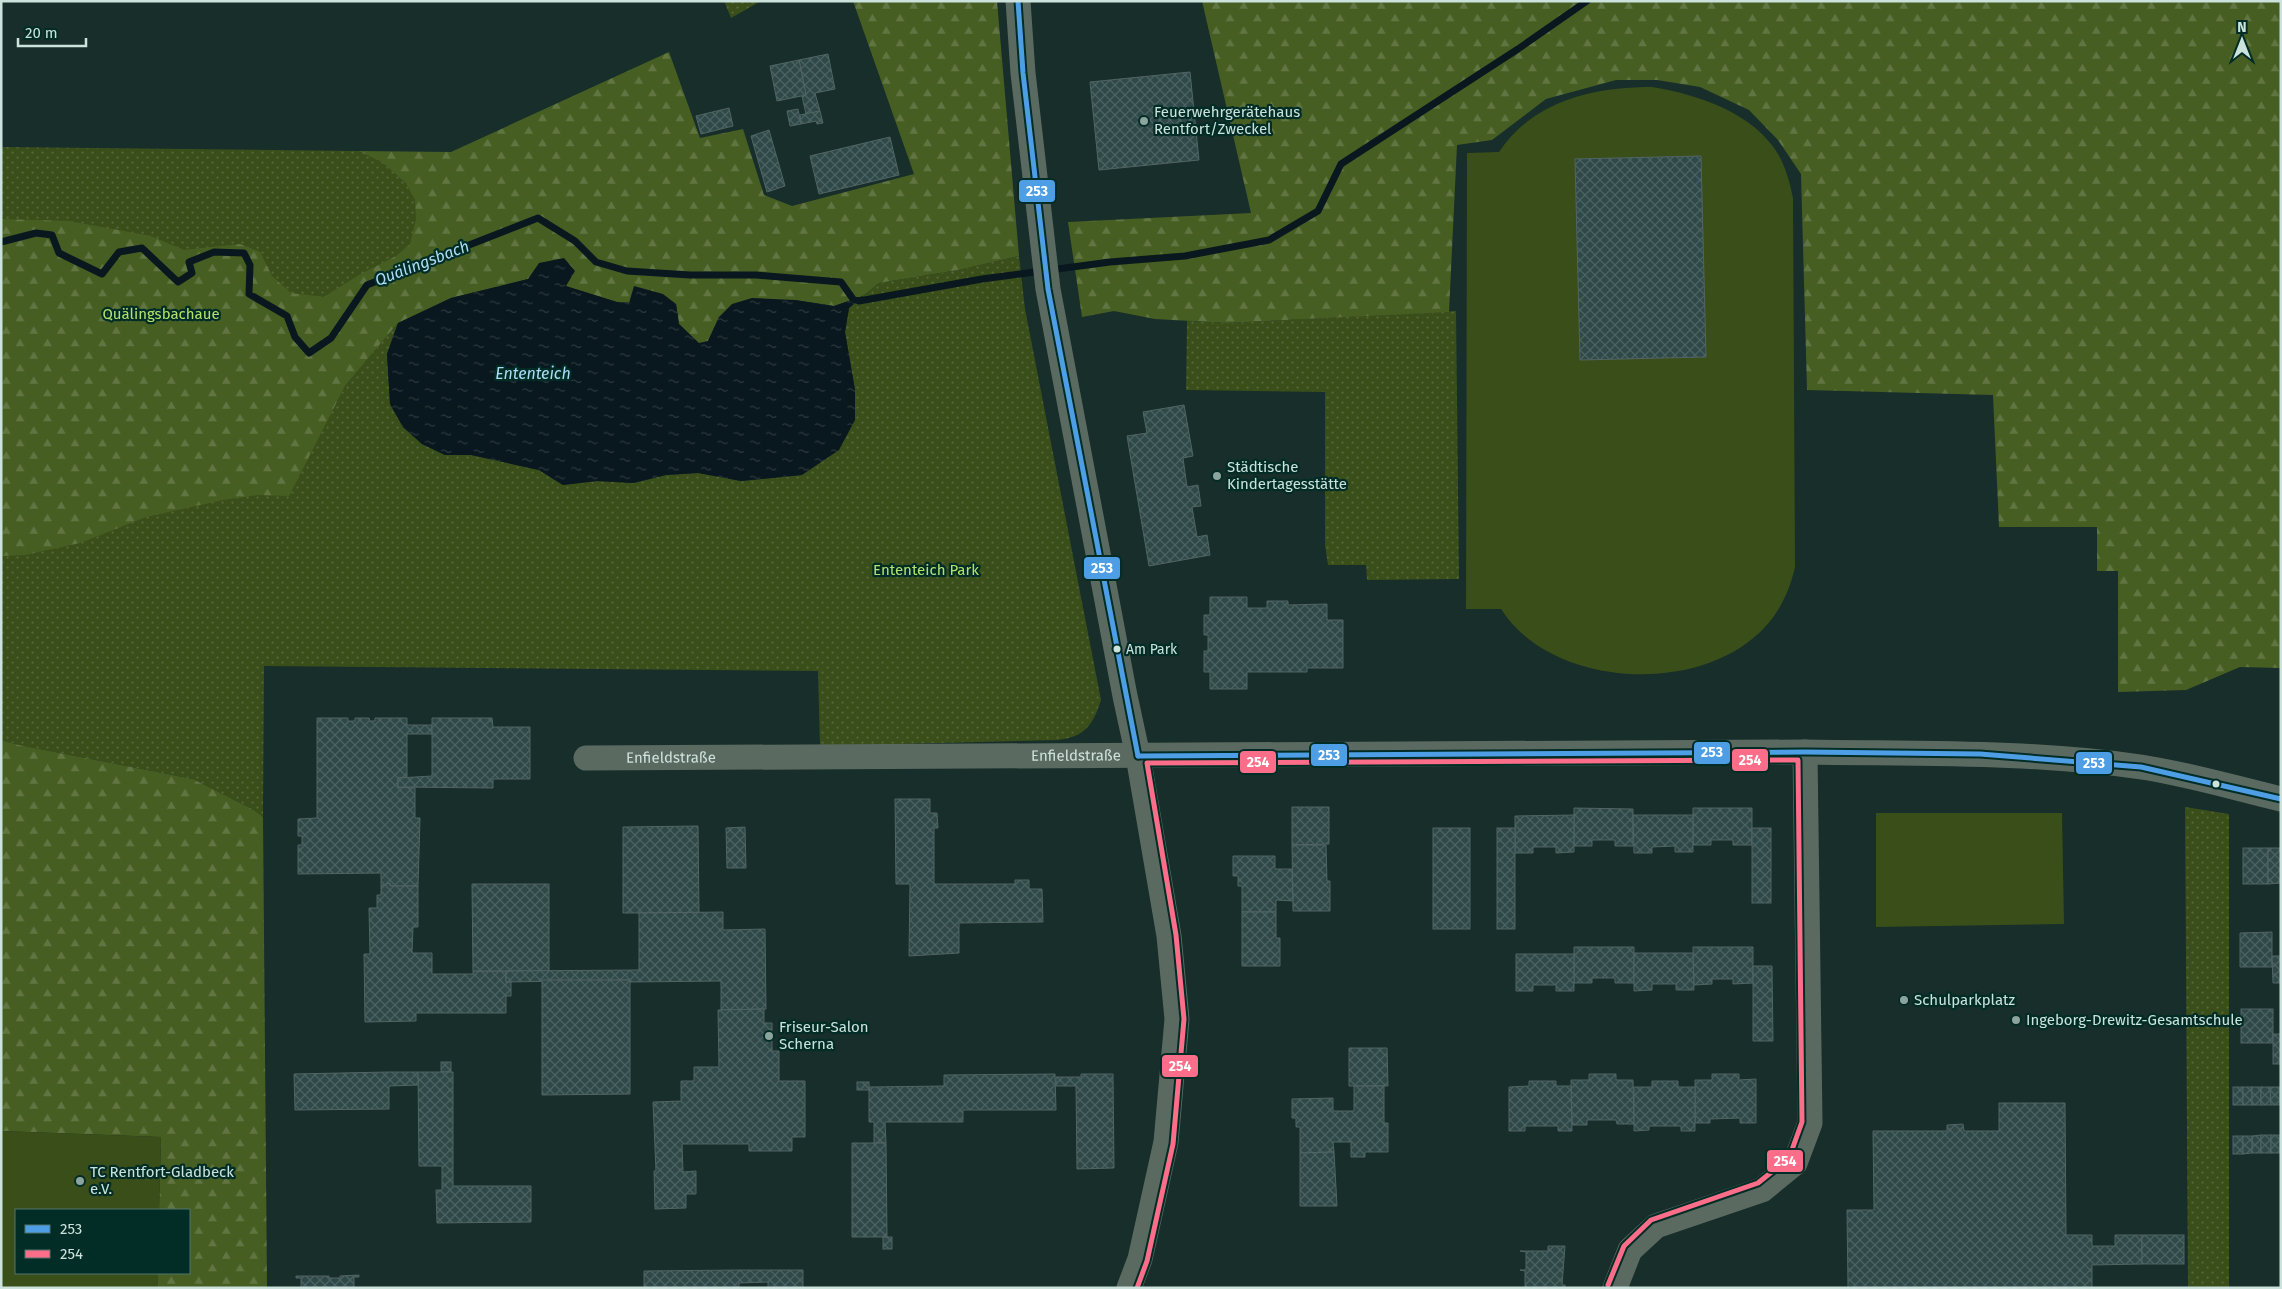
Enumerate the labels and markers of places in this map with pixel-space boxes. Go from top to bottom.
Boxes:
place label: Feuerwehrgerätehaus Rentfort/Zweckel [1154,103,1300,138]
marker: Feuerwehrgerätehaus Rentfort/Zweckel [1138,115,1150,127]
place label: Städtische Kindertagesstätte [1227,458,1347,493]
marker: Städtische Kindertagesstätte [1211,470,1223,482]
place label: Am Park [1126,641,1178,658]
marker: Am Park [1112,644,1122,654]
unlabelled marker [2211,779,2221,789]
place label: Schulparkplatz [1914,991,2015,1009]
marker: Schulparkplatz [1898,994,1910,1006]
place label: Ingeborg-Drewitz-Gesamtschule [2026,1011,2243,1029]
marker: Ingeborg-Drewitz-Gesamtschule [2010,1014,2022,1026]
place label: Friseur-Salon Scherna [779,1018,869,1053]
marker: Friseur-Salon Scherna [763,1030,775,1042]
place label: TC Rentfort-Gladbeck e.V. [90,1163,234,1198]
marker: TC Rentfort-Gladbeck e.V. [74,1175,86,1187]

